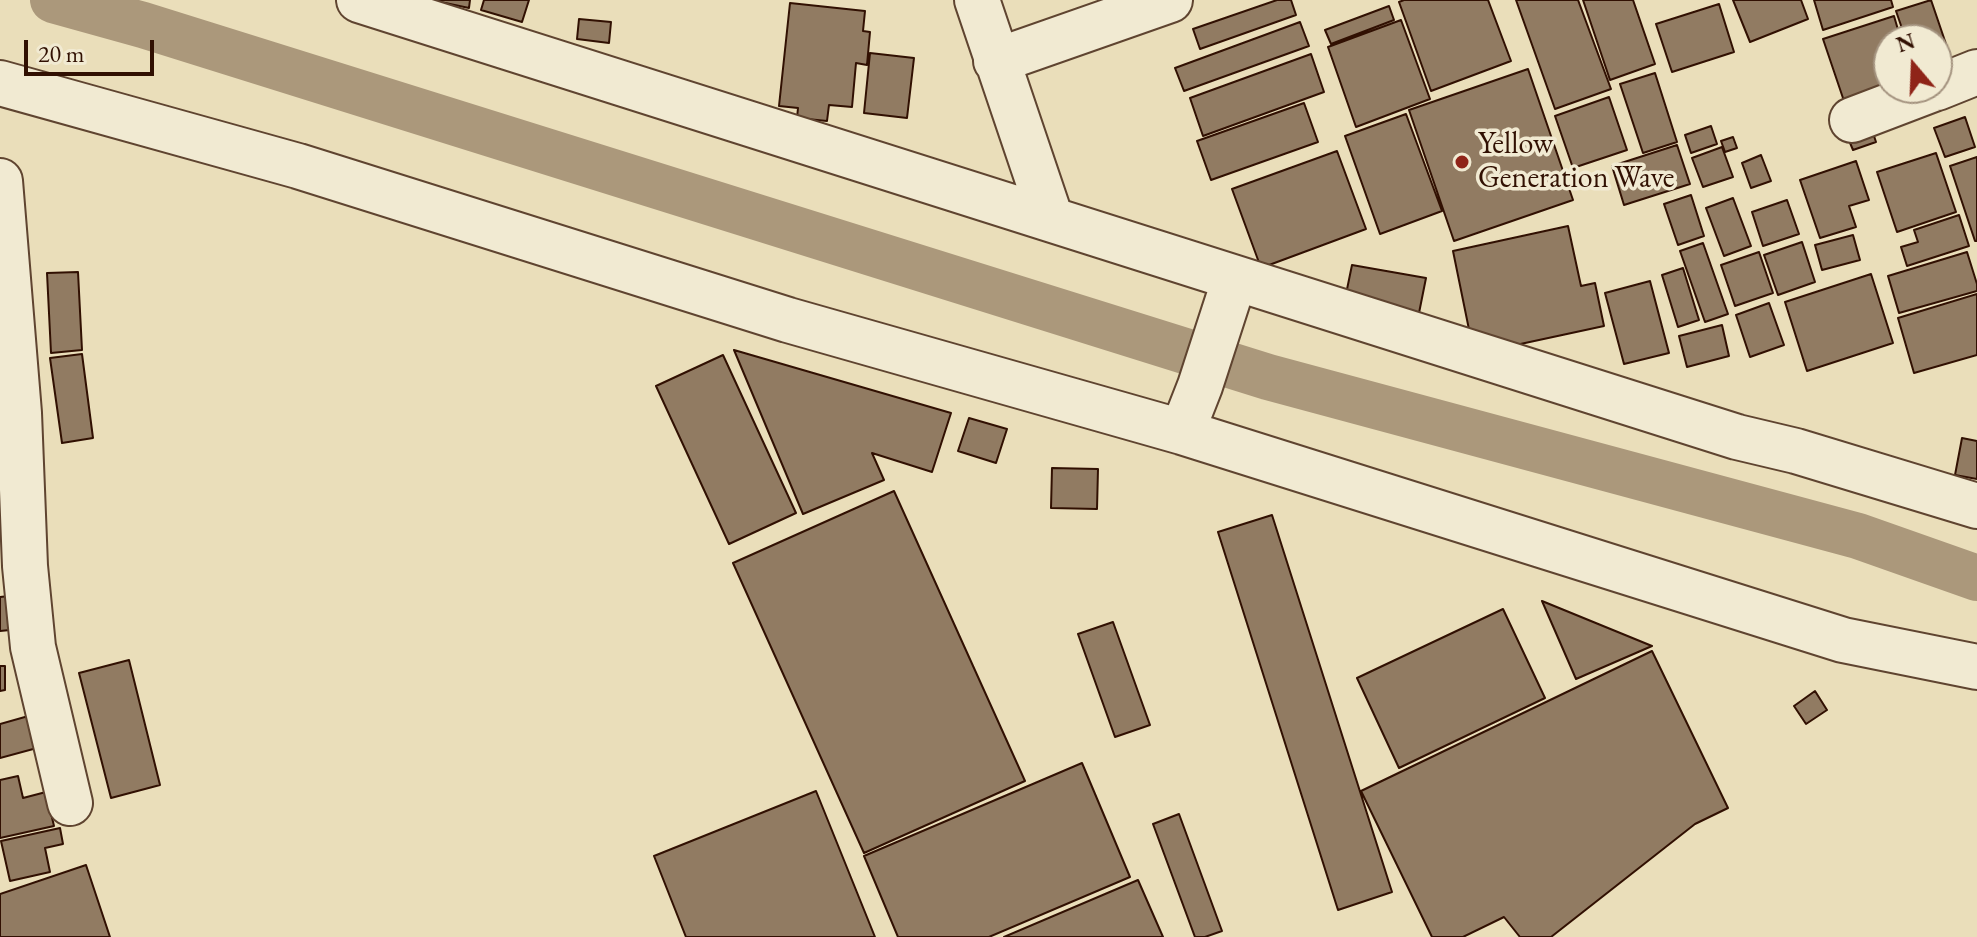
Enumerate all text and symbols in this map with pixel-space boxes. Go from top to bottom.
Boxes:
scale bar [28,24,158,74]
north arrow [1873,24,1953,104]
text: N [1893,26,1919,59]
text: 20 m [38,38,85,69]
place label: Yellow Generation Wave [1478,127,1674,198]
marker: Yellow Generation Wave [1453,153,1471,171]

